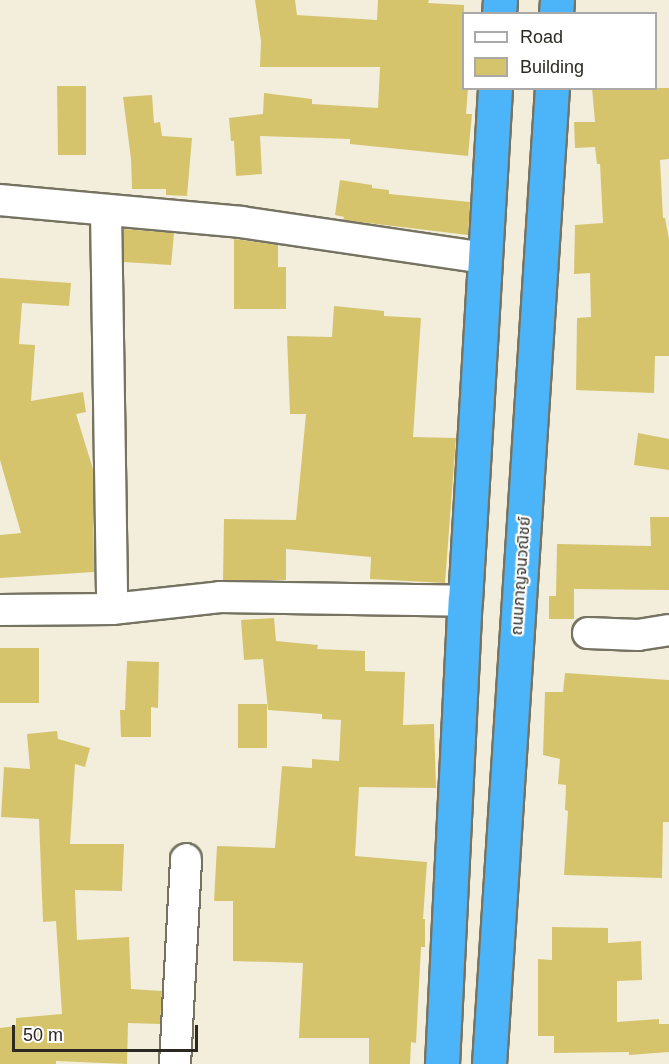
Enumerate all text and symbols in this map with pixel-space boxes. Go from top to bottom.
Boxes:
legend [462,12,657,90]
text: Road [520,27,563,47]
text: Building [520,57,584,77]
street label: ถนนกาญจนวณิชย์ [507,516,535,636]
scale bar [15,1013,201,1051]
text: 50 m [23,1025,63,1045]

